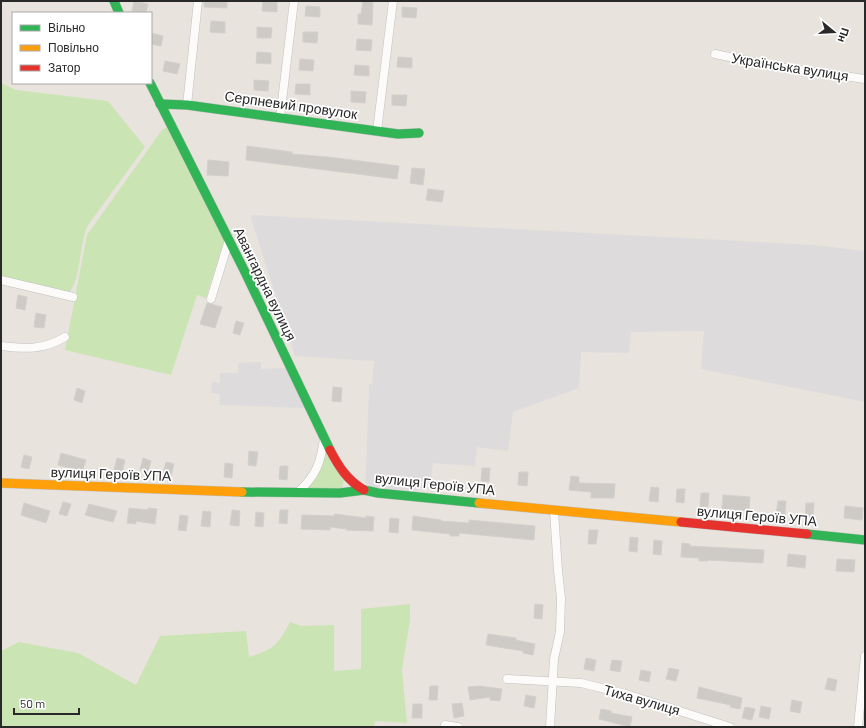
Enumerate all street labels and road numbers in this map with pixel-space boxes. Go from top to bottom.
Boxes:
street label: Українська вулиця [730,49,850,84]
street label: Серпневий провулок [224,87,359,122]
street label: Авангардна вулиця [231,224,300,343]
street label: вулиця Героїв УПА [50,463,172,484]
street label: вулиця Героїв УПА [374,469,497,498]
street label: вулиця Героїв УПА [696,502,819,529]
street label: Тиха вулиця [602,681,682,719]

